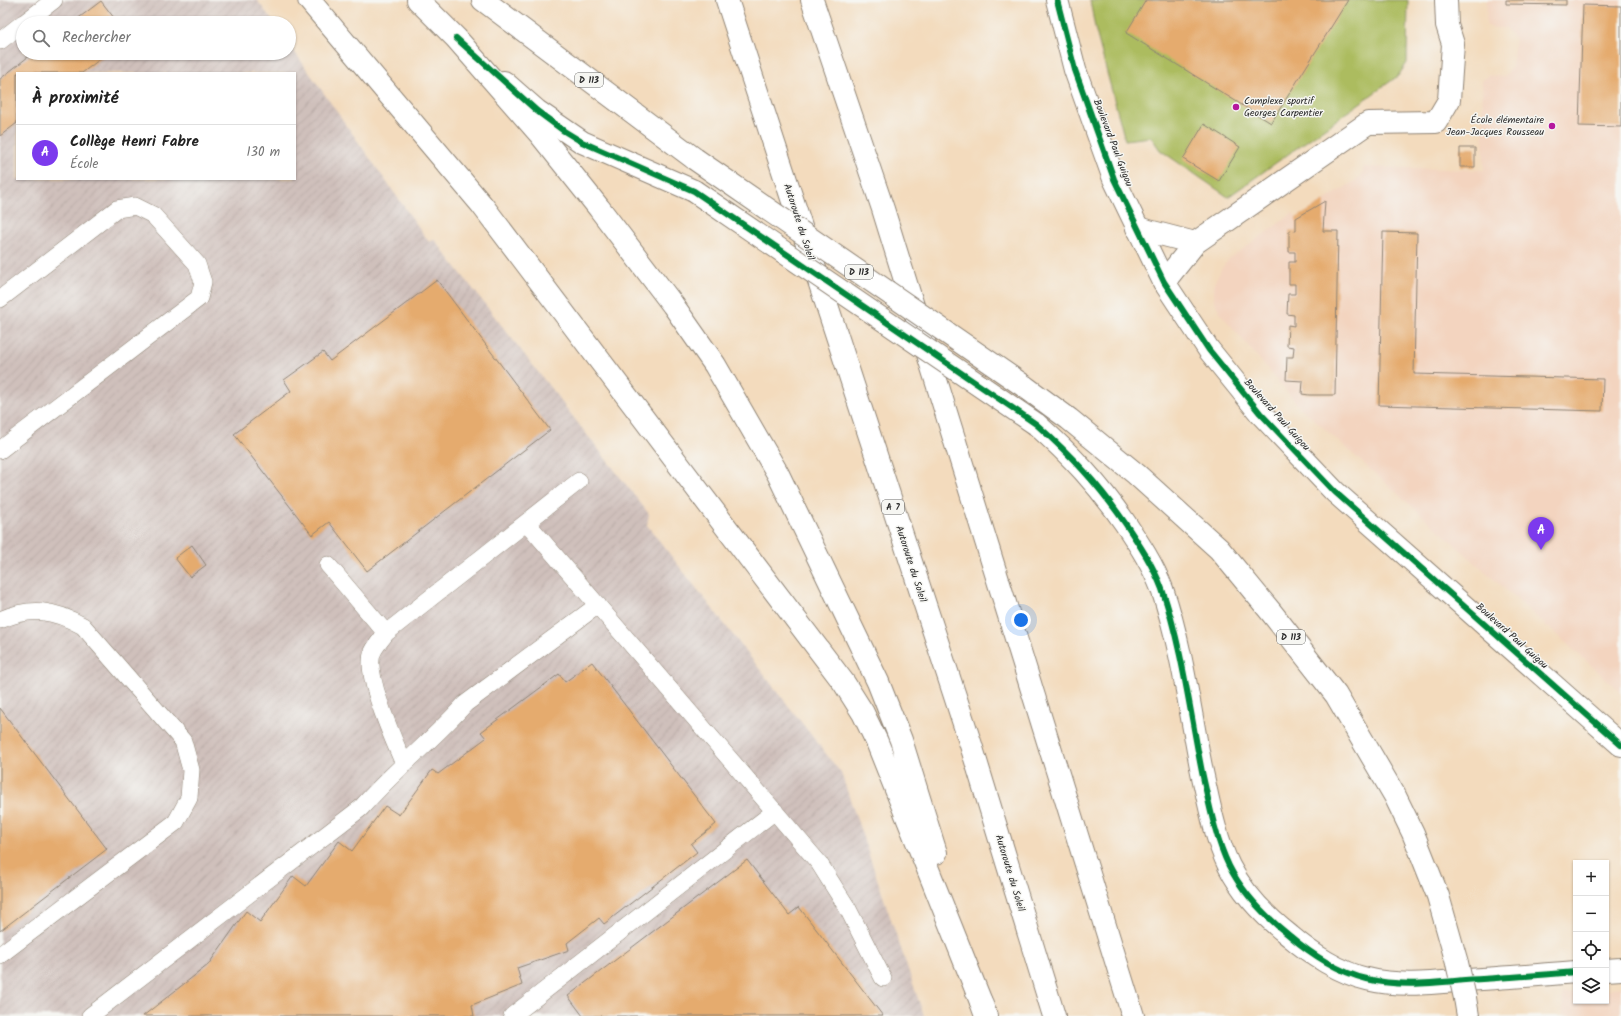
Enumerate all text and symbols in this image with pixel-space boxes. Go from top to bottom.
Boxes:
search box [16,16,296,60]
text: Rechercher [62,26,130,50]
icon: search [30,27,52,49]
road number: D 113 [575,73,603,87]
text: À proximité [32,85,119,112]
place label: Complexe sportif Georges Carpentier [1244,93,1323,121]
street label: Boulevard Paul Guigou [1089,97,1137,189]
marker: Complexe sportif Georges Carpentier [1231,102,1241,112]
place label: École élémentaire Jean-Jacques Rousseau [1446,112,1544,140]
marker: École élémentaire Jean-Jacques Rousseau [1547,121,1557,131]
text: Collège Henri Fabre [70,130,199,154]
text: A [41,142,49,163]
text: 130 m [246,142,280,163]
text: École [70,154,98,175]
street label: Autoroute du Soleil [779,182,819,263]
road number: D 113 [845,265,873,279]
street label: Boulevard Paul Guigou [1240,375,1314,455]
road number: A 7 [882,500,904,514]
pin: A [1528,517,1554,550]
street label: Autoroute du Soleil [891,524,931,605]
street label: Boulevard Paul Guigou [1472,599,1552,673]
your location [1011,610,1031,630]
road number: D 113 [1277,630,1305,644]
street label: Autoroute du Soleil [991,833,1029,914]
map controls [1573,860,1609,1004]
button: + [1573,860,1609,896]
button: − [1573,896,1609,932]
button: locate [1573,932,1609,968]
button: layers [1573,968,1609,1004]

